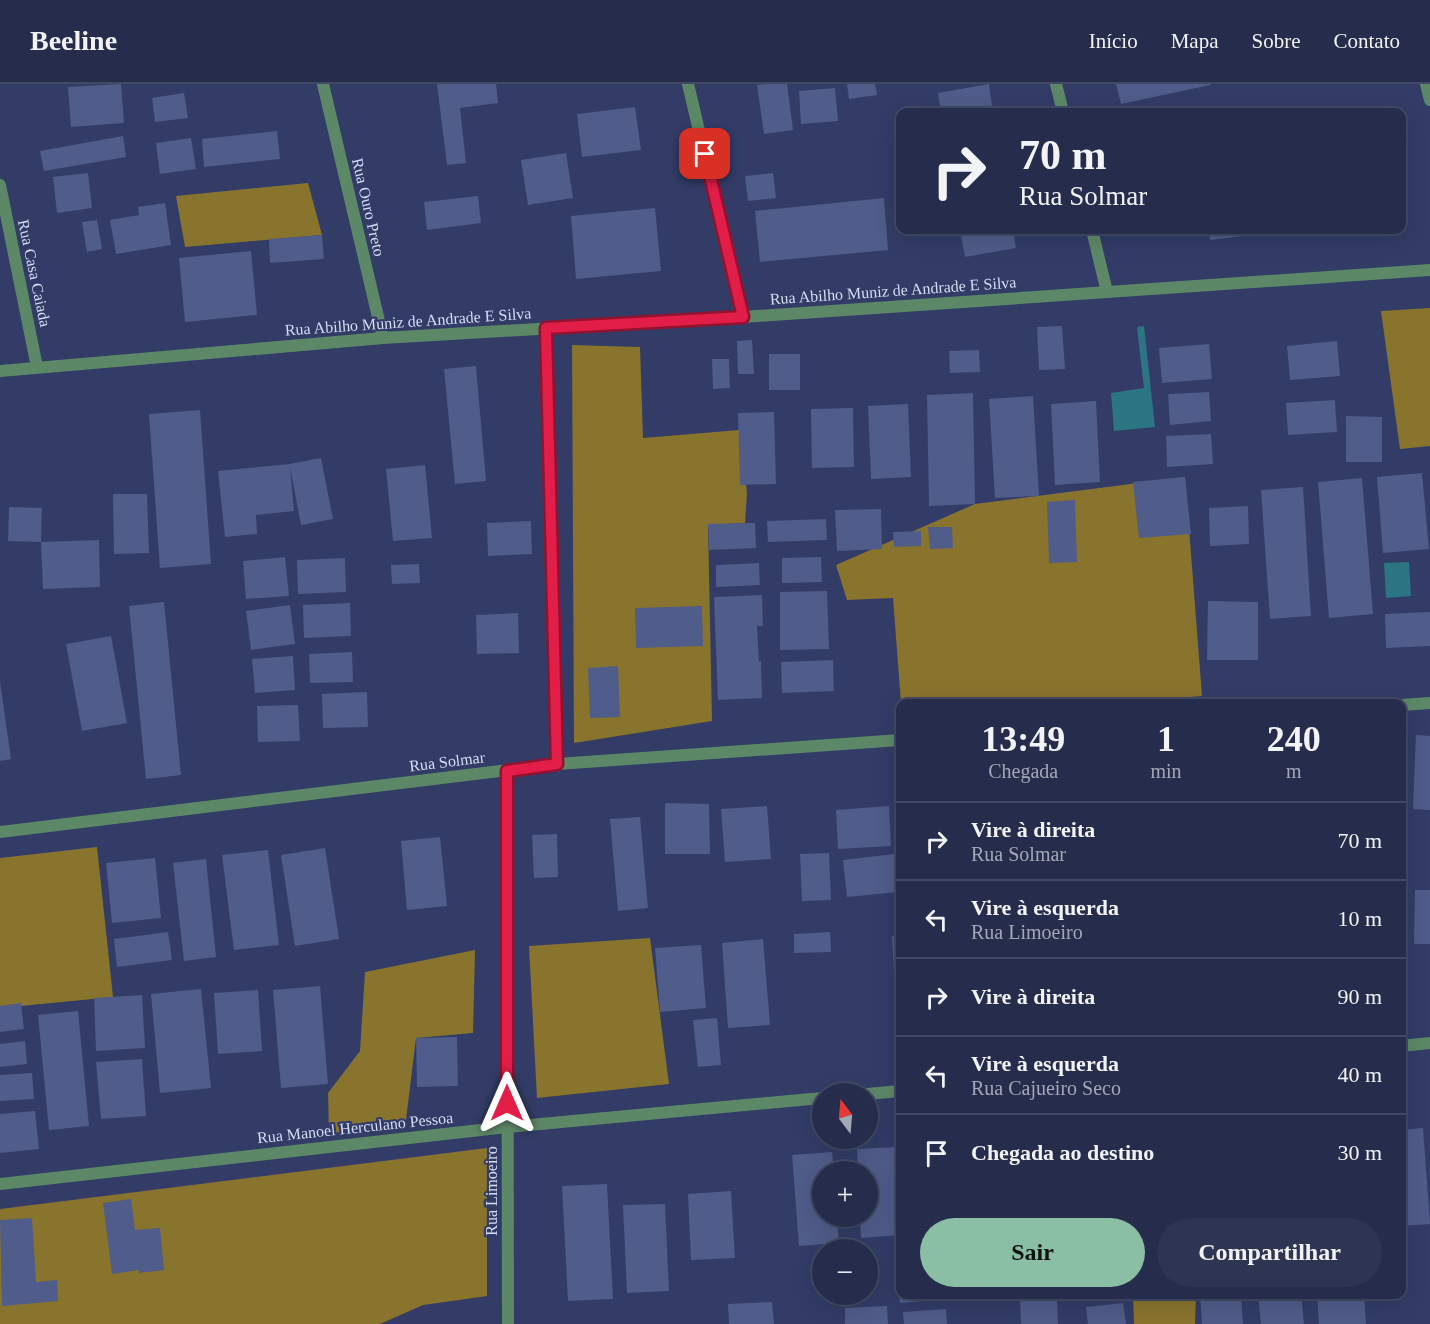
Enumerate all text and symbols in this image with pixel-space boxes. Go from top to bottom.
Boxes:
text: Beeline [30,25,117,56]
text: Início [1089,29,1138,53]
text: Mapa [1171,29,1219,53]
text: Sobre [1252,29,1301,53]
text: Contato [1334,29,1400,53]
pin [679,128,730,179]
icon: right [920,132,998,210]
text: 70 m [1019,132,1107,178]
icon: arrive [688,137,721,170]
street label: Rua Ouro Preto [349,156,388,258]
text: Rua Solmar [1019,181,1147,211]
street label: Rua Casa Caiada [15,218,54,328]
street label: Rua Abilho Muniz de Andrade E Silva [769,273,1017,308]
street label: Rua Abilho Muniz de Andrade E Silva [284,304,532,339]
text: 13:49 [981,719,1065,759]
text: 1 [1157,719,1175,759]
text: 240 [1267,719,1321,759]
street label: Rua Solmar [408,748,486,775]
text: Chegada [988,760,1058,782]
text: min [1150,760,1182,782]
text: m [1286,760,1302,782]
text: Vire à direita [971,817,1095,842]
icon: right [920,825,953,858]
text: 70 m [1337,828,1382,853]
text: Rua Solmar [971,843,1066,865]
text: Vire à esquerda [971,895,1119,920]
icon: left [920,903,953,936]
text: 10 m [1337,906,1382,931]
text: Rua Limoeiro [971,921,1083,943]
icon: right [920,981,953,1014]
text: Vire à direita [971,984,1095,1009]
text: 90 m [1337,984,1382,1009]
text: Vire à esquerda [971,1051,1119,1076]
icon: left [920,1059,953,1092]
text: 40 m [1337,1062,1382,1087]
position arrow [475,1071,539,1135]
text: Rua Cajueiro Seco [971,1077,1121,1099]
north arrow [812,1083,878,1149]
map controls [812,1083,878,1305]
street label: Rua Manoel Herculano Pessoa [256,1109,454,1146]
icon: arrive [920,1137,953,1170]
text: Chegada ao destino [971,1140,1154,1165]
text: 30 m [1337,1140,1382,1165]
street label: Rua Limoeiro [483,1146,500,1236]
button: + [812,1161,878,1227]
button: Sair [920,1218,1145,1287]
button: Compartilhar [1157,1218,1382,1287]
button: − [812,1239,878,1305]

